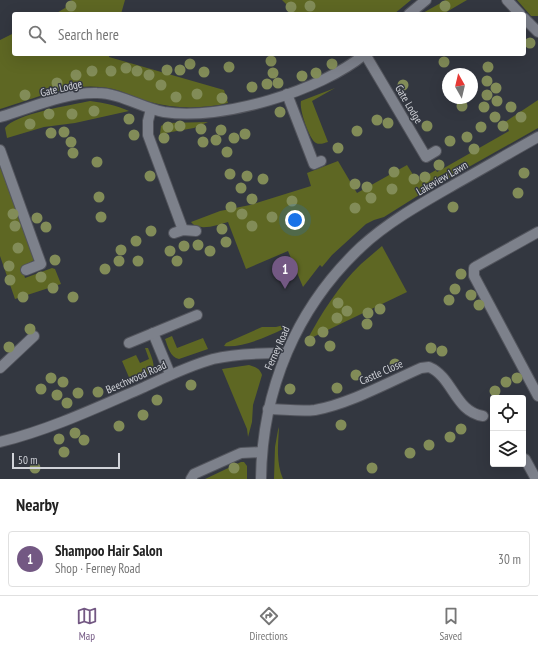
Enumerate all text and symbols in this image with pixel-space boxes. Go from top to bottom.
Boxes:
search box [12,12,526,56]
icon: search [26,23,48,45]
text: Search here [58,25,119,44]
north arrow [442,68,478,104]
street label: Gate Lodge [39,76,84,100]
street label: Gate Lodge [392,82,426,126]
street label: Lakeview Lawn [414,158,470,198]
your location [285,210,305,230]
pin: 1 [272,256,298,289]
street label: Ferney Road [261,324,293,372]
street label: Castle Close [357,356,405,388]
street label: Beechwood Road [104,357,169,397]
map controls [490,395,526,467]
button: locate [490,395,526,431]
button: layers [490,431,526,467]
scale bar [12,451,120,470]
text: 50 m [18,453,37,467]
text: Nearby [16,494,59,516]
text: Shampoo Hair Salon [55,541,162,560]
text: 1 [27,551,33,568]
text: 30 m [498,551,521,568]
text: Shop · Ferney Road [55,560,140,577]
tab: Map [76,605,98,643]
tab: Directions [250,605,288,643]
tab: Saved [439,605,462,643]

